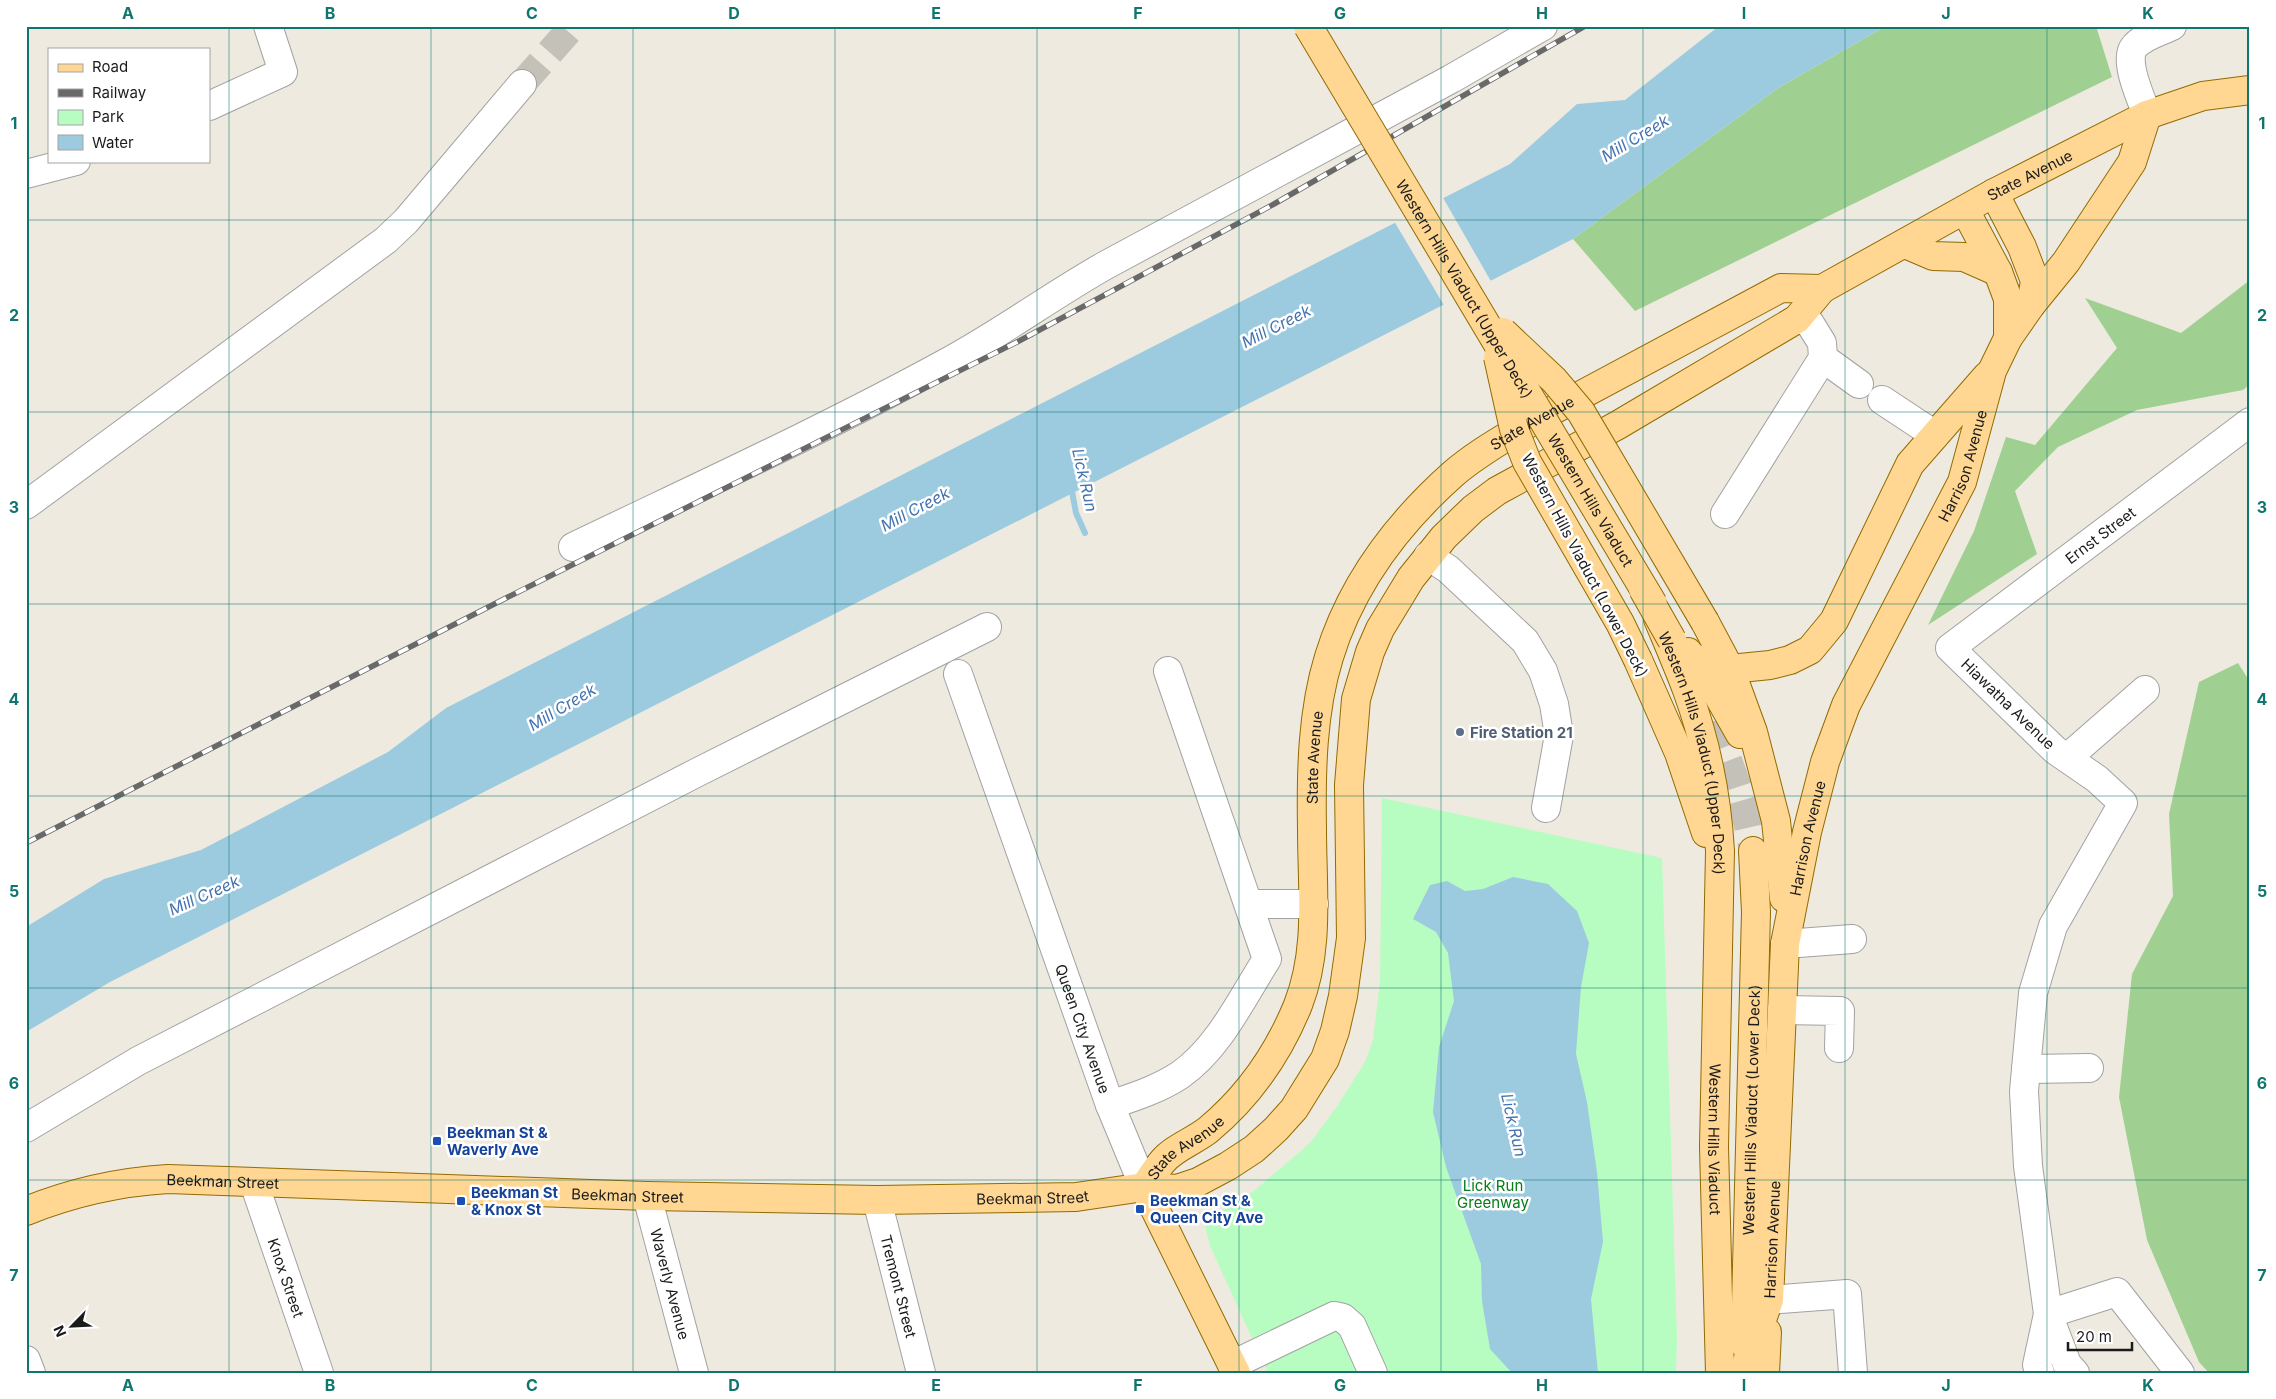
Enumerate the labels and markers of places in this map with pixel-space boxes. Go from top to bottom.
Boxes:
place label: Fire Station 21 [1470,723,1573,742]
marker: Fire Station 21 [1454,726,1466,738]
place label: Beekman St & Waverly Ave [447,1123,548,1159]
marker: Beekman St & Waverly Ave [431,1135,443,1147]
place label: Beekman St & Knox St [471,1183,559,1219]
place label: Beekman St & Queen City Ave [1150,1191,1263,1227]
marker: Beekman St & Knox St [455,1195,467,1207]
marker: Beekman St & Queen City Ave [1134,1203,1146,1215]

